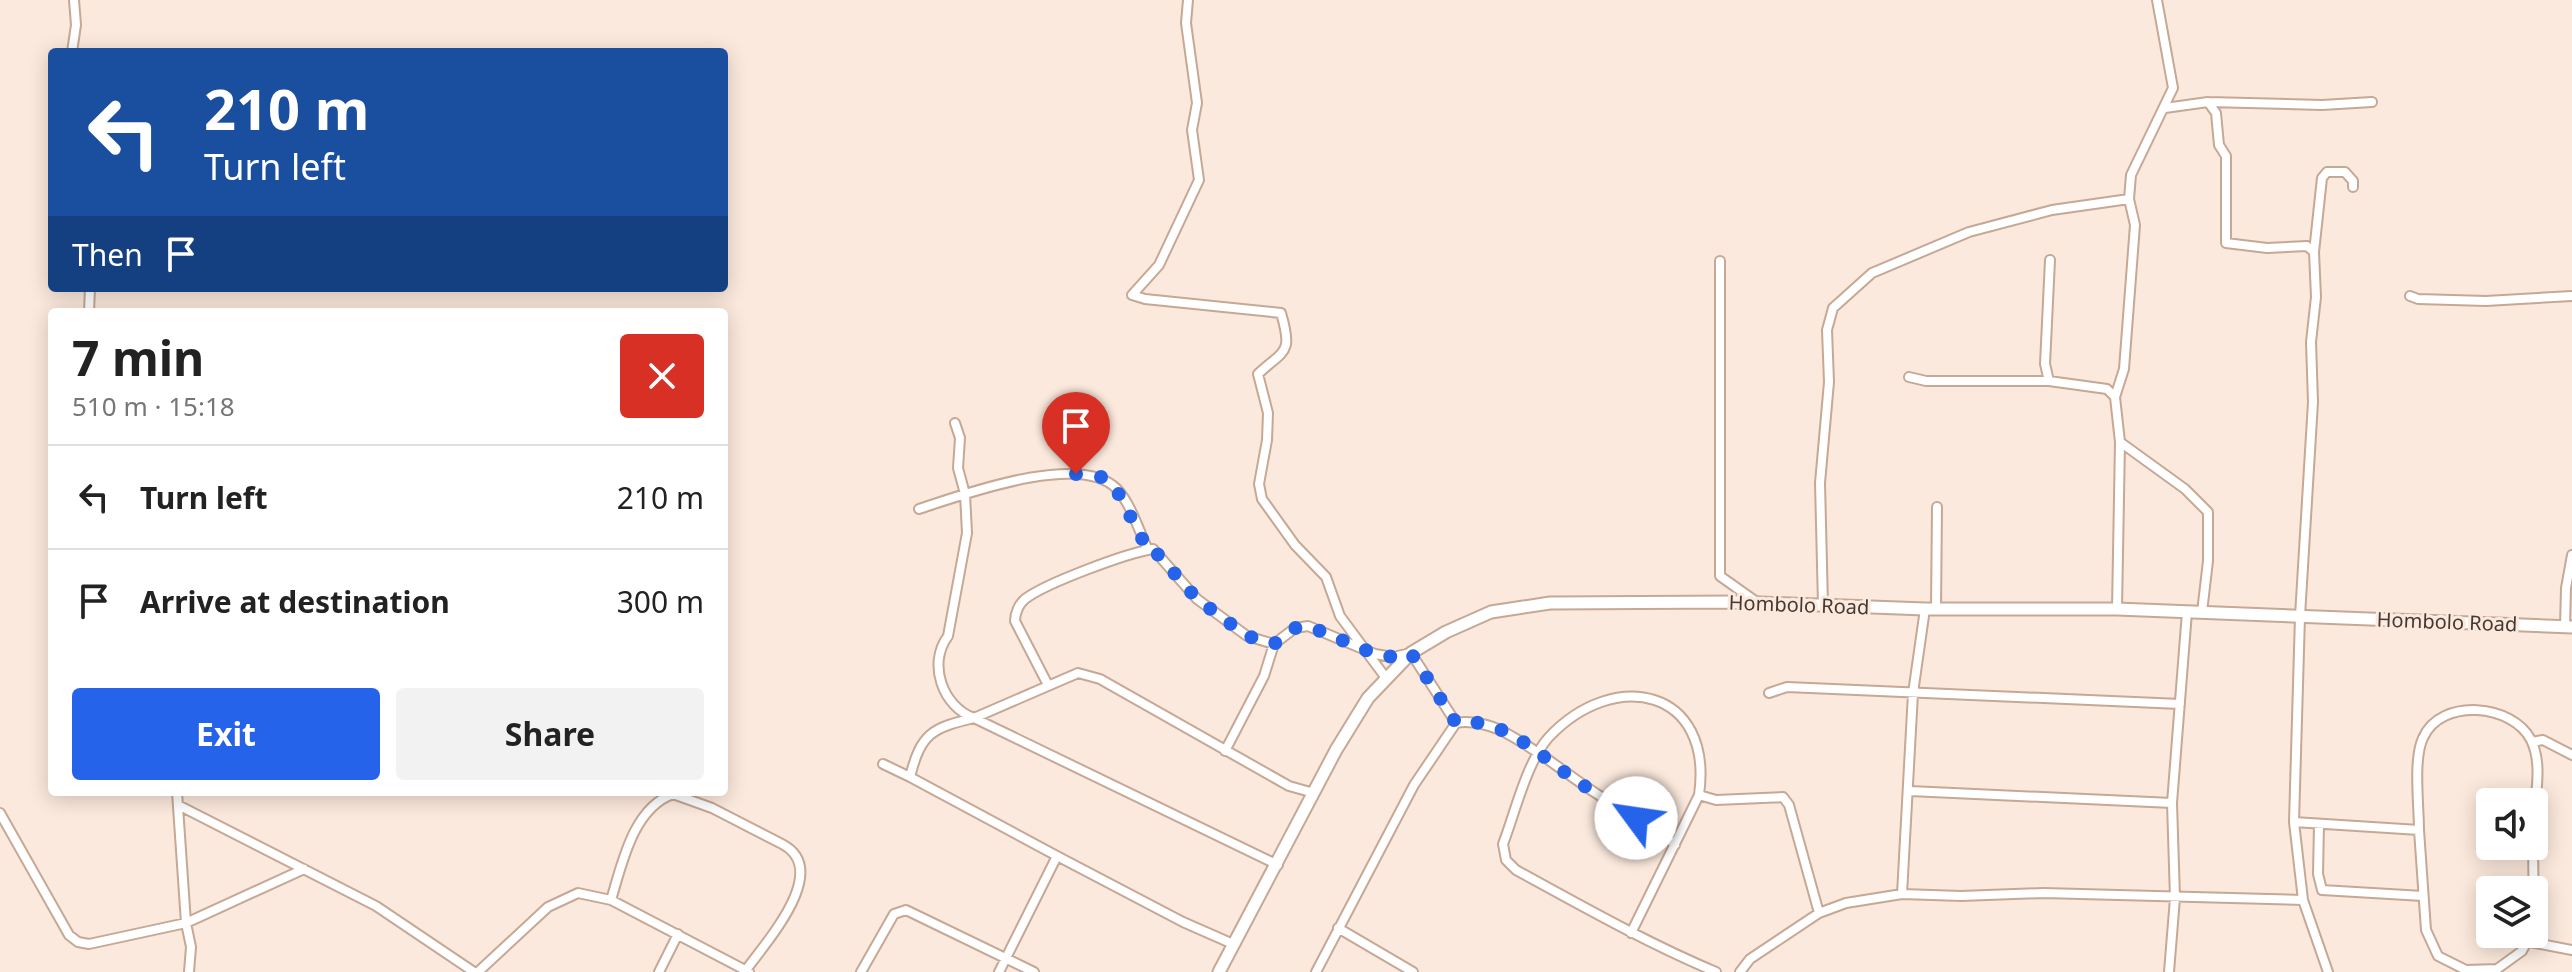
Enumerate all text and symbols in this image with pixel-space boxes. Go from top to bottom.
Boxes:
text: 210 m [204,70,369,146]
icon: left [72,80,176,184]
text: Turn left [204,142,346,191]
icon: arrive [159,232,203,276]
text: Then [72,234,143,275]
text: 7 min [72,325,204,390]
button: close [620,334,704,418]
text: 510 m · 15:18 [72,388,235,424]
pin [1042,392,1110,474]
icon: arrive [1054,404,1098,448]
icon: left [72,475,116,519]
text: Turn left [140,477,268,518]
text: 210 m [617,477,704,518]
icon: arrive [72,579,116,623]
text: Arrive at destination [140,581,450,622]
text: 300 m [617,581,704,622]
street label: Hombolo Road [1728,589,1870,620]
street label: Hombolo Road [2376,606,2518,637]
button: Exit [72,688,380,780]
button: Share [396,688,704,780]
position arrow [1594,776,1678,860]
map controls [2476,788,2548,948]
button: sound [2476,788,2548,860]
button: layers [2476,876,2548,948]

